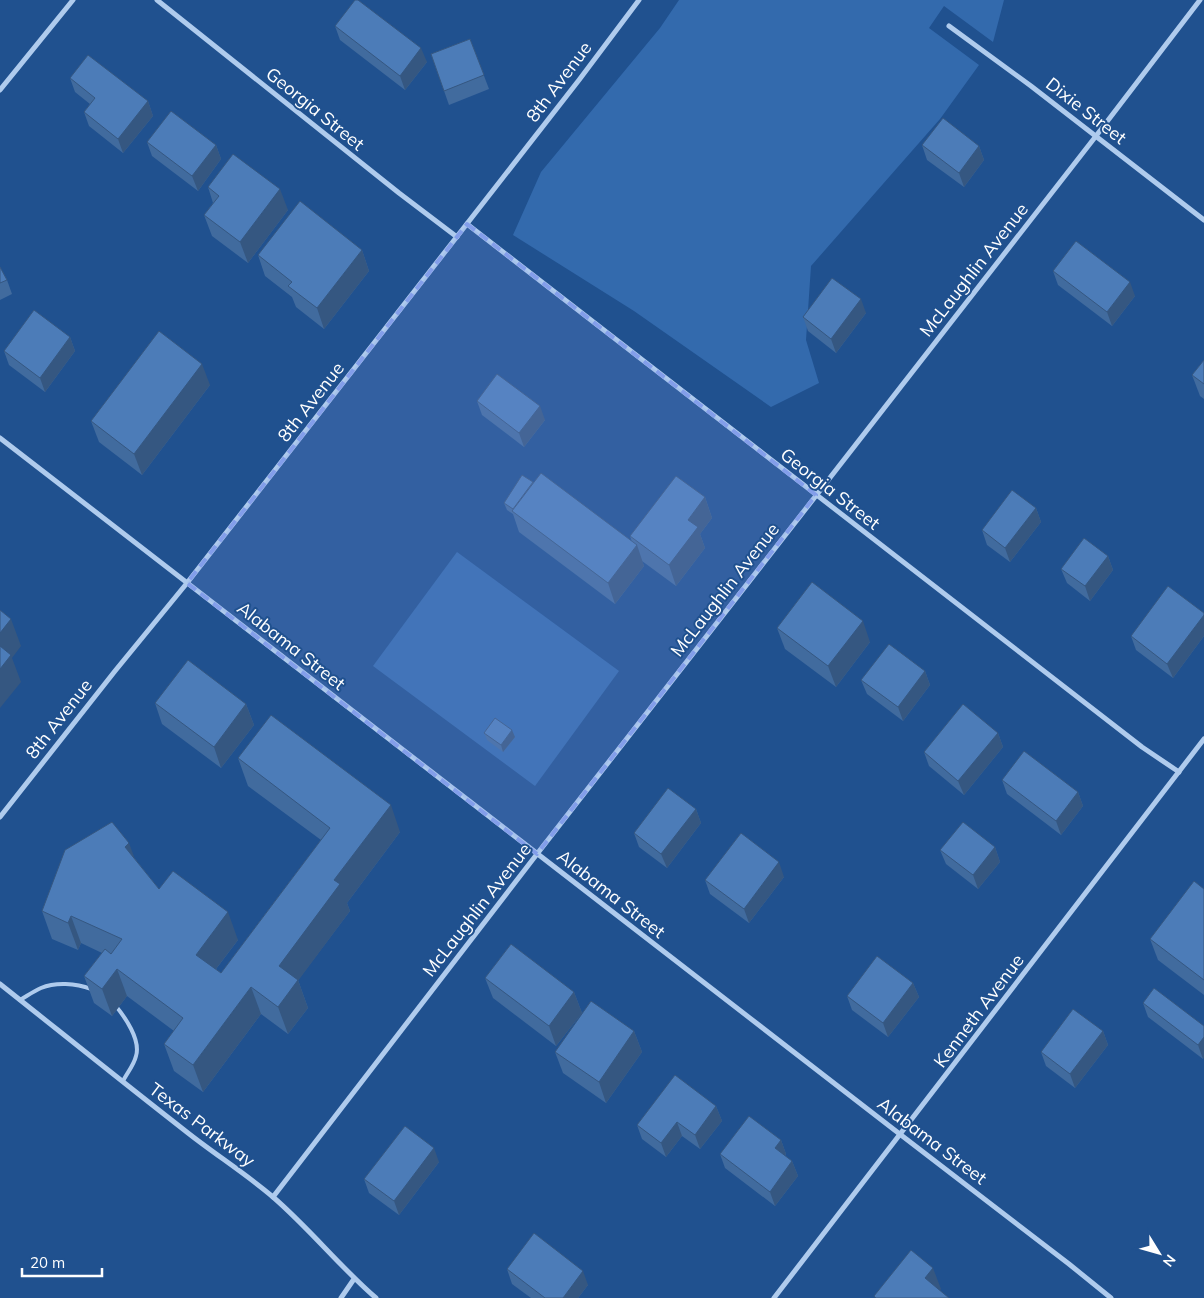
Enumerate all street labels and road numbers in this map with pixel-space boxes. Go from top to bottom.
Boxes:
street label: 8th Avenue [521,37,596,127]
street label: Georgia Street [261,62,369,155]
street label: Dixie Street [1041,72,1131,149]
street label: McLaughlin Avenue [914,198,1033,341]
street label: 8th Avenue [272,357,349,446]
street label: Georgia Street [776,443,885,535]
street label: McLaughlin Avenue [665,518,784,661]
street label: Alabama Street [233,596,350,695]
street label: 8th Avenue [20,674,97,763]
street label: McLaughlin Avenue [417,838,536,981]
street label: Alabama Street [553,844,670,943]
street label: Kenneth Avenue [928,949,1029,1072]
street label: Texas Parkway [145,1077,260,1172]
street label: Alabama Street [873,1092,992,1189]

